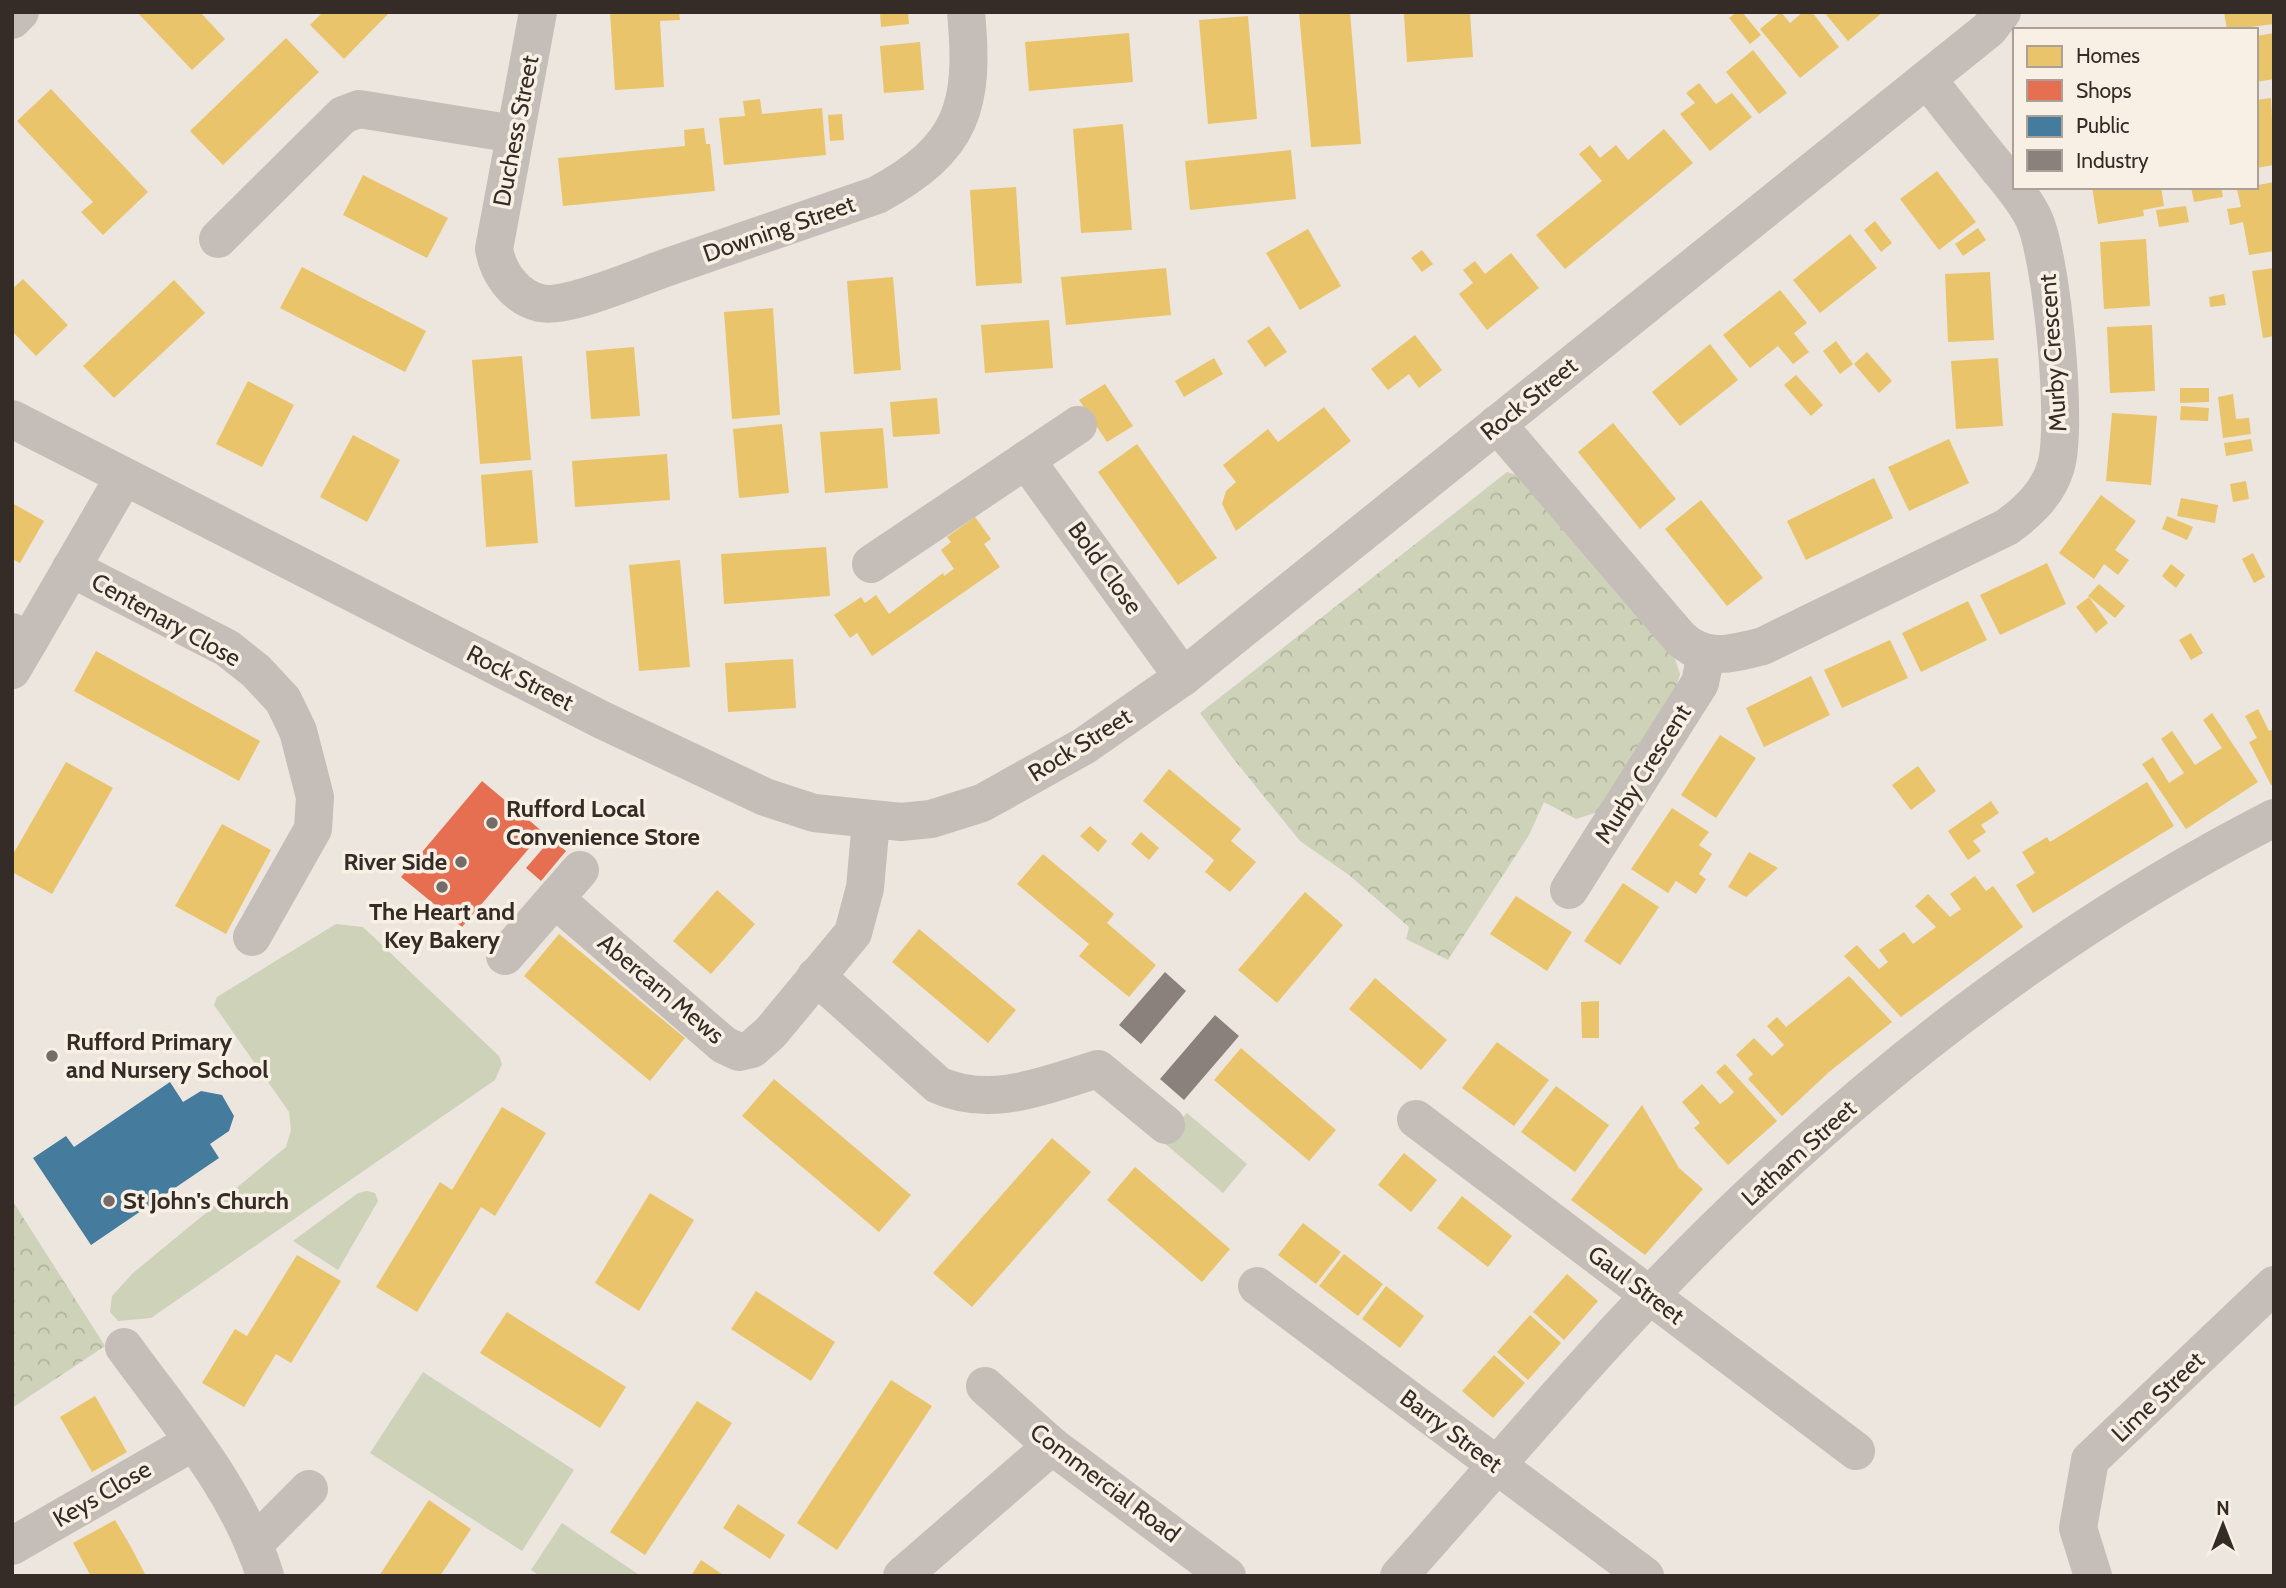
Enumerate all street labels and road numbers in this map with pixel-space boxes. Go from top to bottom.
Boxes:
street label: Duchess Street [487,53,544,209]
street label: Downing Street [699,189,859,268]
street label: Murby Crescent [2033,273,2072,433]
street label: Rock Street [1475,351,1583,446]
street label: Bold Close [1062,516,1149,620]
street label: Centenary Close [87,567,246,672]
street label: Rock Street [462,638,578,717]
street label: Murby Crescent [1588,699,1697,849]
street label: Rock Street [1023,702,1137,788]
street label: Abercarn Mews [593,928,730,1050]
street label: Latham Street [1735,1094,1862,1212]
street label: Gaul Street [1582,1239,1690,1330]
street label: Lime Street [2105,1345,2210,1448]
street label: Barry Street [1395,1383,1508,1478]
street label: Commercial Road [1025,1417,1186,1548]
street label: Keys Close [48,1454,156,1533]

